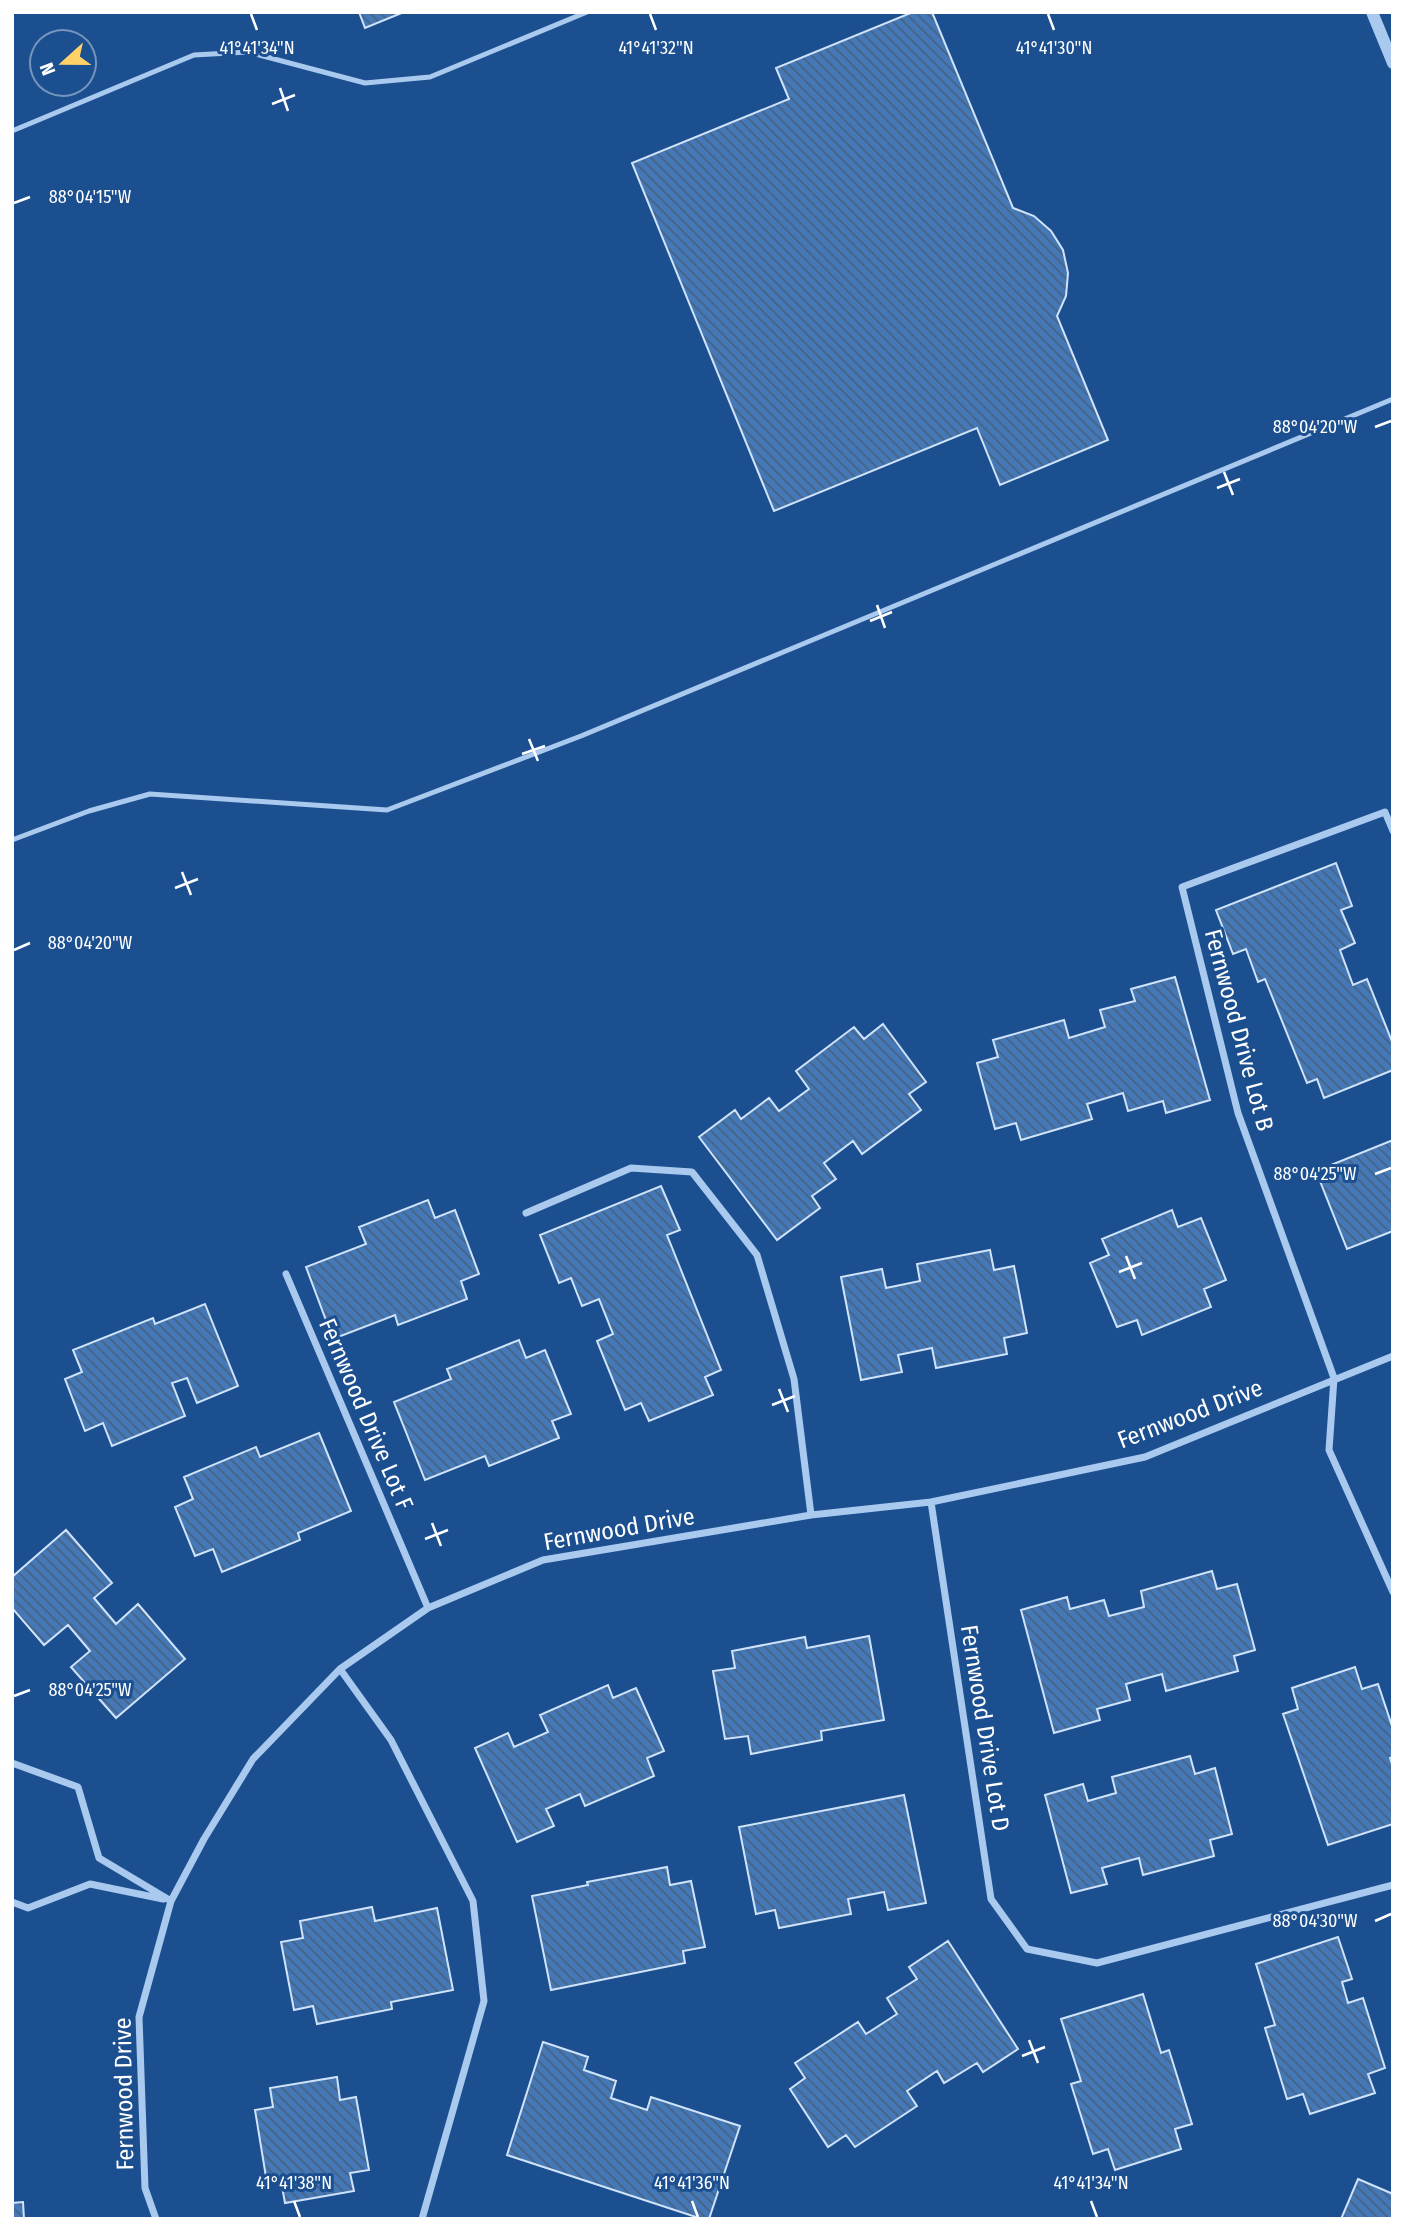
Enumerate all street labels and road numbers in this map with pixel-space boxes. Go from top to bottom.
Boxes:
street label: Fernwood Drive Lot B [1199,926,1279,1134]
street label: Fernwood Drive Lot F [313,1314,419,1514]
street label: Fernwood Drive [1114,1374,1266,1454]
street label: Fernwood Drive [541,1502,697,1556]
street label: Fernwood Drive Lot D [955,1623,1015,1833]
street label: Fernwood Drive [109,2017,139,2171]

